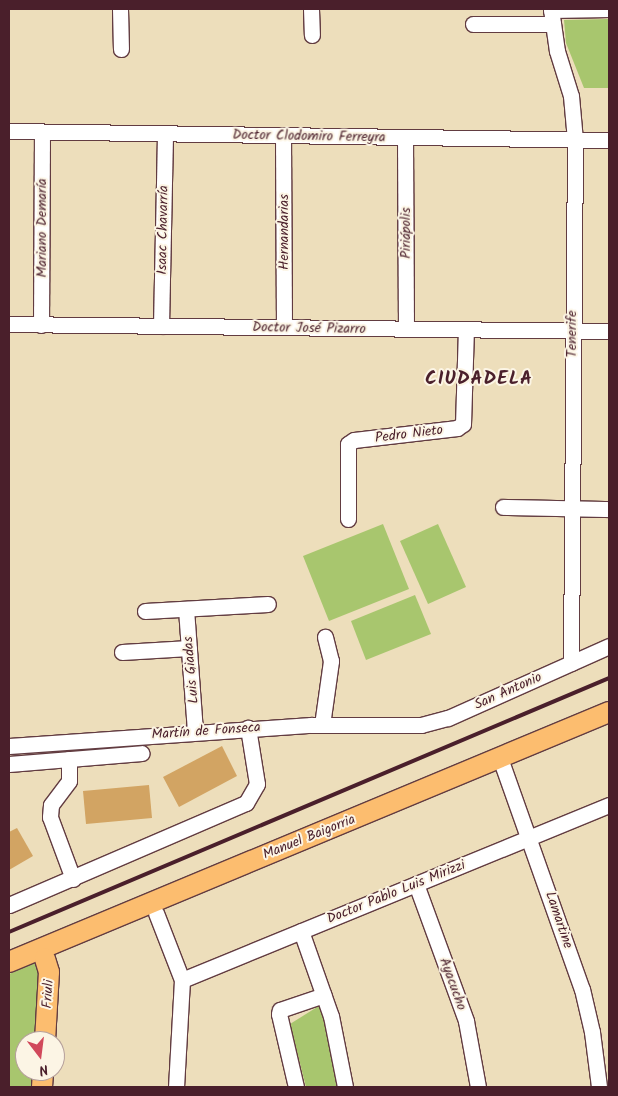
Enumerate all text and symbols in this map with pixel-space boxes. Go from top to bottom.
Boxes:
street label: Doctor Clodomiro Ferreyra [232,126,386,146]
street label: Mariano Demaría [34,178,50,278]
street label: Isaac Chavarría [154,185,172,275]
street label: Hernandarias [276,194,292,270]
street label: Piriápolis [398,207,414,259]
street label: Tenerife [564,310,580,358]
street label: Doctor José Pizarro [252,319,366,337]
district label: CIUDADELA [424,369,534,391]
street label: Pedro Nieto [374,421,444,447]
street label: Luis Giadas [180,636,202,704]
street label: San Antonio [472,669,544,713]
street label: Martín de Fonseca [151,719,261,743]
street label: Manuel Baigorria [260,811,358,863]
street label: Doctor Pablo Luis Mirizzi [324,857,468,927]
street label: Lamartine [541,889,577,951]
street label: Ayacucho [436,955,470,1013]
street label: Friuli [39,979,57,1009]
north arrow [15,1031,65,1081]
text: N [37,1058,51,1081]

